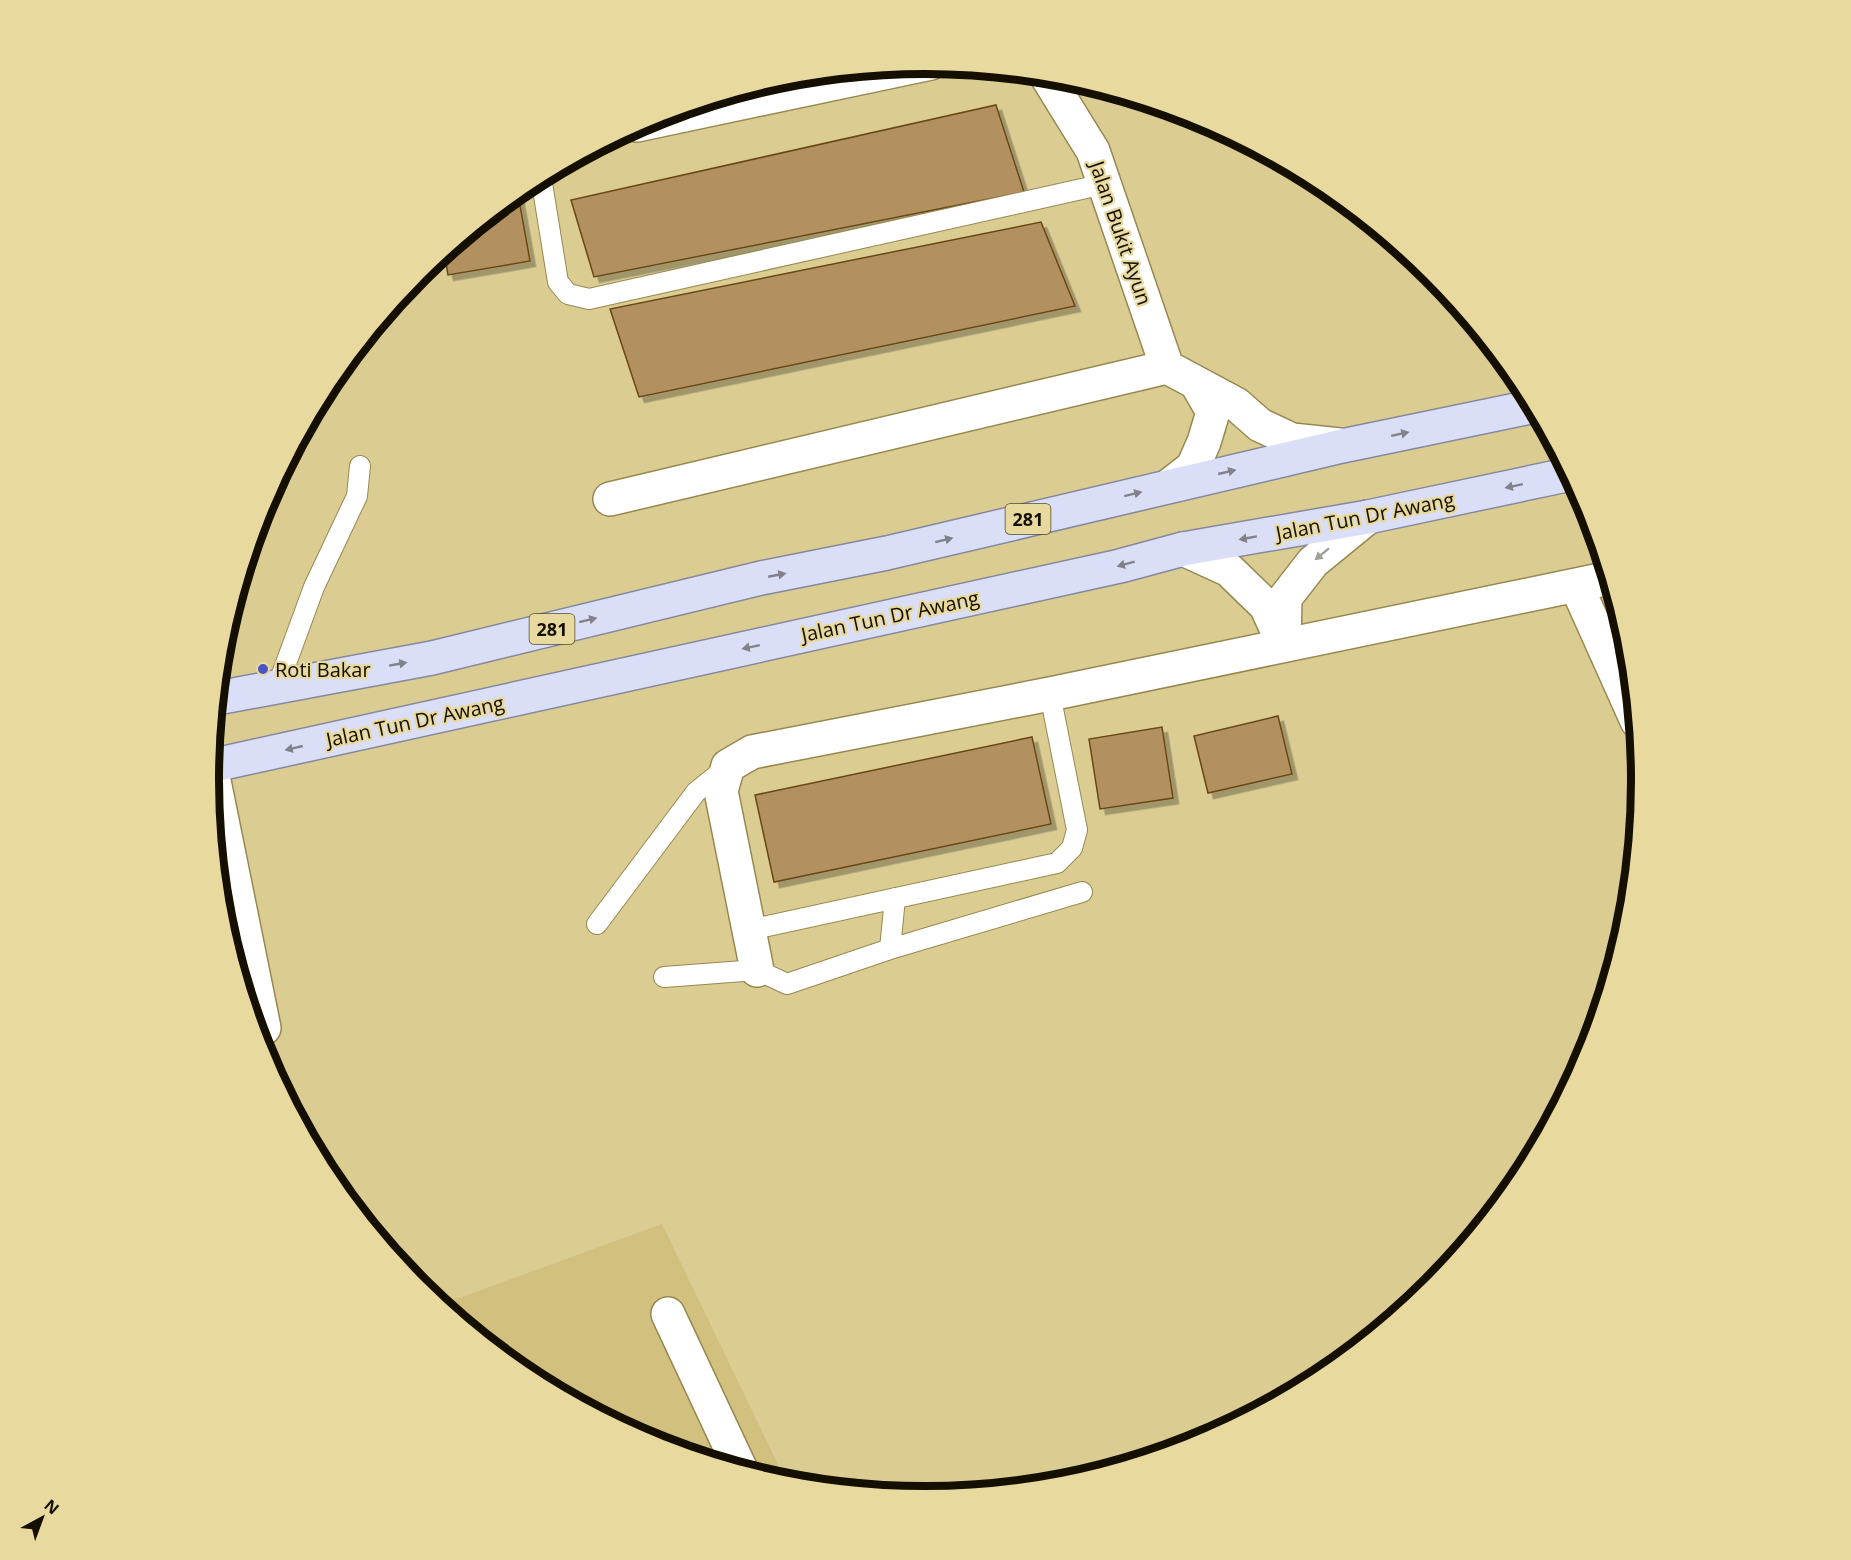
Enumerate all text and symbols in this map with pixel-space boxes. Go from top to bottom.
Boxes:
street label: Jalan Bukit Ayun [1083,156,1158,308]
one-way arrow [1390,429,1409,438]
one-way arrow [1218,467,1237,476]
one-way arrow [1504,482,1523,491]
street label: Jalan Tun Dr Awang [1272,485,1457,547]
one-way arrow [1124,489,1142,499]
road number: 281 [1006,504,1050,534]
one-way arrow [934,534,953,544]
one-way arrow [1238,534,1257,543]
one-way arrow [1314,548,1330,561]
one-way arrow [1117,560,1135,570]
one-way arrow [768,570,787,579]
street label: Jalan Tun Dr Awang [797,584,982,648]
road number: 281 [530,614,574,644]
one-way arrow [579,615,597,625]
one-way arrow [742,642,761,652]
place label: Roti Bakar [275,656,371,683]
one-way arrow [389,659,408,668]
marker: Roti Bakar [256,662,270,676]
street label: Jalan Tun Dr Awang [322,689,507,753]
one-way arrow [285,743,304,753]
north arrow [12,1488,72,1548]
text: N [40,1494,64,1519]

